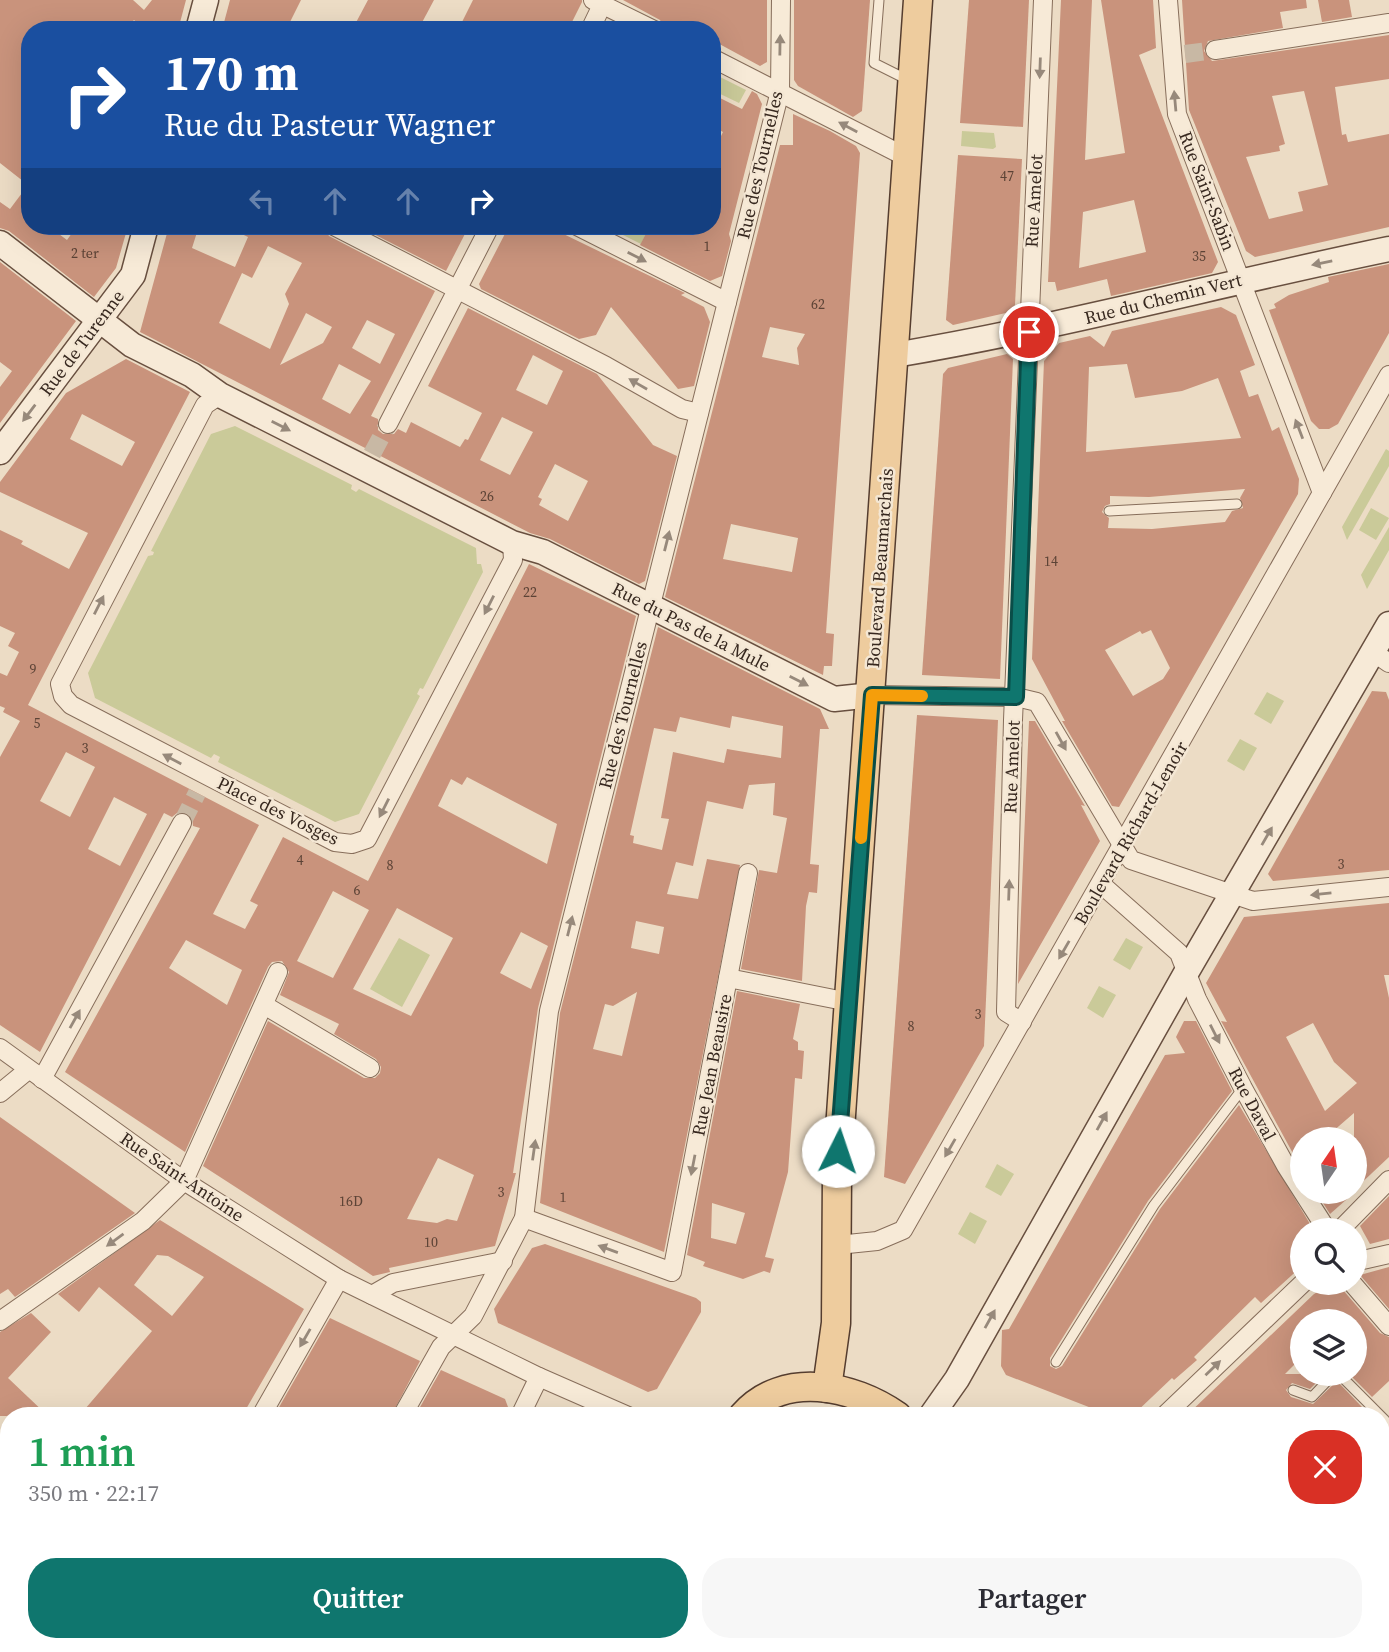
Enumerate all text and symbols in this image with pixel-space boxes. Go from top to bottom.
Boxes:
one-way arrow [774,33,786,55]
text: 170 m [164,39,299,106]
icon: right [49,49,140,140]
one-way arrow [1035,57,1046,79]
street label: Rue des Tournelles [730,88,789,241]
one-way arrow [1170,90,1181,112]
text: Rue du Pasteur Wagner [164,103,495,147]
one-way arrow [837,121,857,133]
street label: Rue Saint-Sabin [1173,127,1242,254]
street label: Rue Amelot [1019,154,1048,248]
house number: 47 [1000,166,1014,186]
icon: left [243,182,281,220]
icon: ahead [316,182,354,220]
icon: ahead [389,182,427,220]
icon: right [462,182,500,220]
house number: 1 [704,236,711,256]
house number: 2 ter [71,243,99,263]
house number: 35 [1192,246,1206,266]
one-way arrow [627,251,647,262]
one-way arrow [1311,257,1333,268]
street label: Rue du Chemin Vert [1082,267,1244,330]
street label: Rue de Turenne [33,284,130,401]
house number: 62 [811,294,825,314]
pin [999,302,1059,362]
icon: arrive [1010,313,1048,351]
one-way arrow [628,377,647,390]
one-way arrow [22,404,36,422]
one-way arrow [1293,419,1304,440]
one-way arrow [271,421,291,432]
street label: Boulevard Beaumarchais [860,467,899,669]
house number: 26 [480,486,494,506]
one-way arrow [662,529,673,551]
house number: 14 [1044,551,1058,571]
street label: Rue du Pas de la Mule [608,576,775,677]
house number: 22 [523,582,537,602]
one-way arrow [93,595,105,615]
one-way arrow [483,596,495,615]
street label: Rue des Tournelles [592,638,653,791]
house number: 9 [30,659,37,679]
one-way arrow [789,676,809,687]
house number: 5 [34,713,41,733]
street label: Rue Amelot [997,720,1026,814]
one-way arrow [1055,731,1067,751]
street label: Boulevard Richard-Lenoir [1068,736,1194,929]
house number: 3 [82,738,89,758]
one-way arrow [162,753,182,765]
street label: Place des Vosges [213,770,343,851]
one-way arrow [379,798,391,818]
one-way arrow [1260,826,1273,845]
house number: 4 [297,850,304,870]
house number: 3 [1338,854,1345,874]
house number: 8 [387,855,394,875]
one-way arrow [1003,879,1014,901]
house number: 6 [354,880,361,900]
one-way arrow [1310,889,1332,900]
one-way arrow [565,915,576,937]
one-way arrow [1058,941,1070,960]
street label: Rue Jean Beausire [685,992,738,1138]
house number: 3 [975,1004,982,1024]
one-way arrow [69,1009,80,1029]
house number: 8 [908,1016,915,1036]
one-way arrow [1210,1024,1221,1044]
street label: Rue Daval [1223,1063,1282,1145]
one-way arrow [1096,1112,1108,1131]
position arrow [801,1114,875,1188]
street label: Rue Saint-Antoine [115,1126,249,1227]
north arrow [1290,1127,1367,1204]
map controls [1290,1127,1367,1386]
one-way arrow [944,1138,956,1157]
one-way arrow [528,1139,539,1161]
one-way arrow [687,1154,698,1176]
house number: 3 [498,1182,505,1202]
house number: 1 [560,1187,567,1207]
house number: 16D [339,1191,363,1211]
button: search [1290,1218,1367,1295]
house number: 10 [424,1232,438,1252]
one-way arrow [106,1233,124,1247]
one-way arrow [597,1243,618,1254]
button: layers [1290,1309,1367,1386]
one-way arrow [984,1310,996,1329]
one-way arrow [299,1328,311,1348]
one-way arrow [1204,1361,1221,1377]
text: 1 min [28,1422,136,1480]
button: close [1288,1430,1362,1504]
text: 350 m · 22:17 [28,1477,159,1509]
button: Quitter [28,1558,688,1638]
button: Partager [702,1558,1362,1638]

